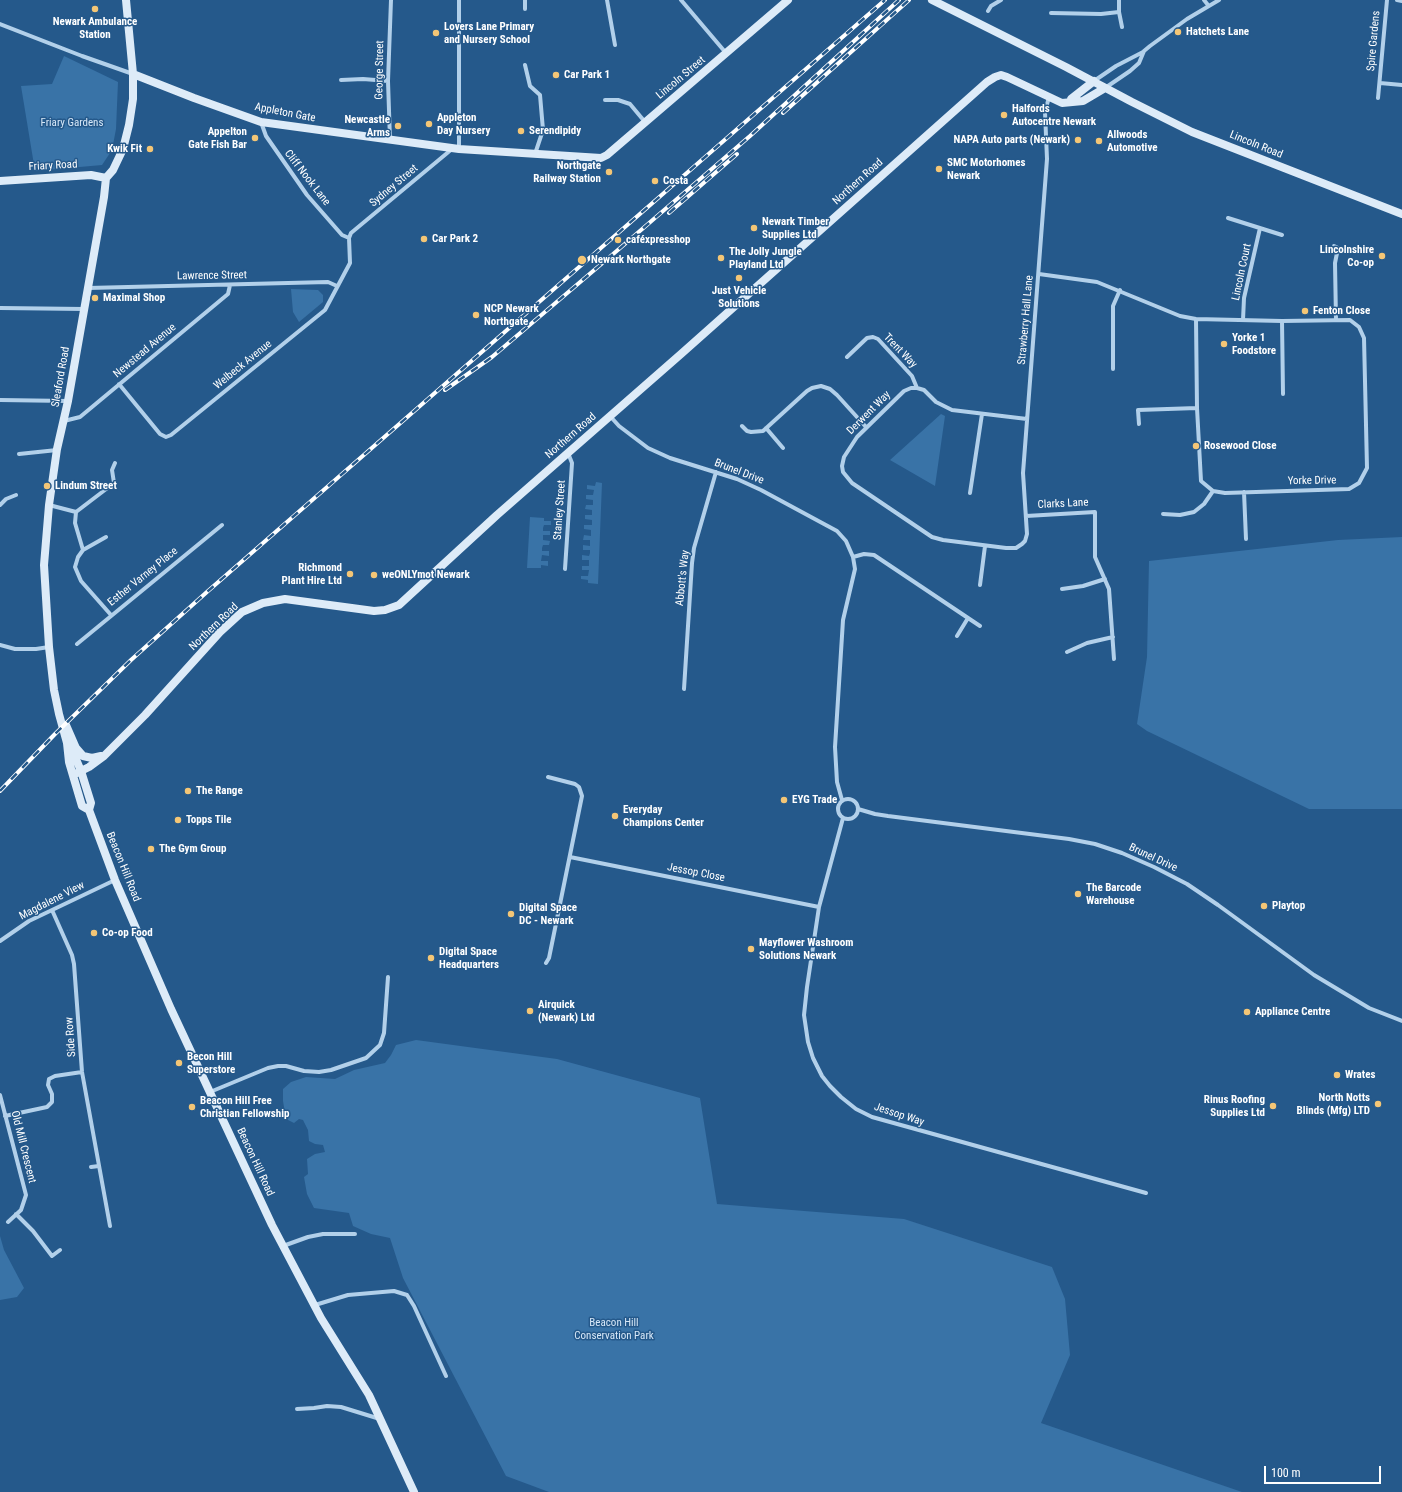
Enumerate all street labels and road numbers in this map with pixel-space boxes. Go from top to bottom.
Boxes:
street label: Spire Gardens [1365,10,1383,72]
street label: George Street [373,40,387,100]
street label: Lincoln Street [654,54,708,102]
street label: Appleton Gate [254,101,316,125]
street label: Lincoln Road [1227,128,1285,162]
street label: Cliff Nook Lane [281,148,333,208]
street label: Northern Road [830,156,886,208]
street label: Friary Road [28,158,78,174]
street label: Sydney Street [367,162,421,210]
street label: Lincoln Court [1230,242,1254,302]
street label: Lawrence Street [177,269,247,283]
street label: Strawberry Hall Lane [1016,275,1036,365]
street label: Newstead Avenue [111,321,179,381]
street label: Trent Way [880,331,920,371]
street label: Welbeck Avenue [211,338,275,392]
street label: Sleaford Road [49,346,73,408]
street label: Derwent Way [844,388,894,438]
street label: Northern Road [543,410,599,462]
street label: Brunel Drive [712,456,766,488]
street label: Yorke Drive [1288,474,1336,488]
street label: Stanley Street [551,480,569,540]
street label: Clarks Lane [1037,496,1089,512]
street label: Esther Varney Place [105,545,181,609]
street label: Abbott's Way [673,549,693,607]
street label: Northern Road [187,600,241,654]
street label: Beacon Hill Road [103,830,143,904]
street label: Brunel Drive [1127,841,1179,875]
street label: Jessop Close [666,861,726,885]
street label: Magdalene View [17,879,87,923]
street label: Side Row [63,1017,79,1057]
street label: Jessop Way [872,1101,926,1129]
street label: Old Mill Crescent [8,1110,38,1184]
street label: Beacon Hill Road [233,1126,277,1198]

